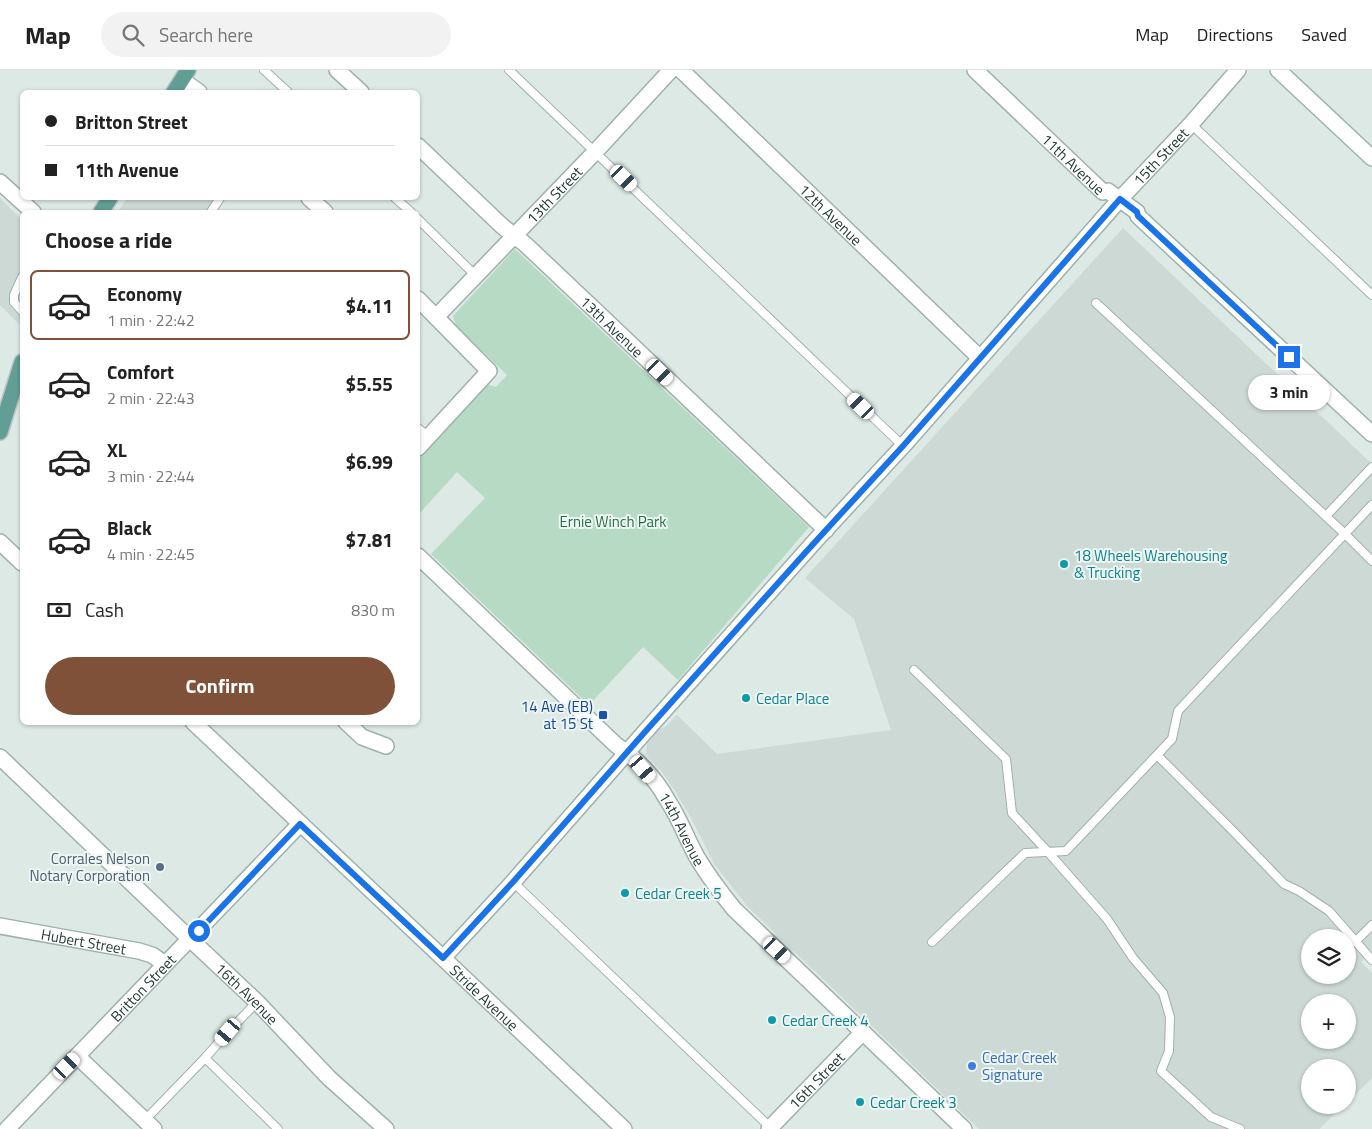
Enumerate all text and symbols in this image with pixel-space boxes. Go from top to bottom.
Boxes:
search box [101,12,451,57]
text: Map [25,17,71,53]
text: Search here [159,20,253,49]
icon: search [119,21,147,49]
text: Map [1135,21,1169,48]
text: Directions [1197,21,1273,48]
text: Saved [1301,21,1347,48]
text: Britton Street [75,107,188,136]
street label: 15th Street [1127,122,1194,190]
street label: 11th Avenue [1036,128,1110,200]
text: 11th Avenue [75,155,179,184]
street label: 13th Street [521,160,588,229]
car [607,162,640,194]
street label: 12th Avenue [794,178,868,250]
text: Choose a ride [45,223,172,257]
text: Economy [107,279,182,308]
icon: car [47,283,92,328]
street label: 13th Avenue [575,290,649,362]
text: $4.11 [346,291,393,320]
text: 1 min · 22:42 [107,308,195,332]
route end [1278,346,1300,368]
car [643,356,676,388]
text: Comfort [107,357,174,386]
icon: car [47,361,92,406]
text: $5.55 [346,369,393,398]
callout: 3 min [1248,374,1330,410]
text: 3 min [1270,380,1308,404]
text: 2 min · 22:43 [107,386,195,410]
car [844,390,877,422]
text: XL [107,435,127,464]
icon: car [47,439,92,484]
text: $6.99 [346,447,393,476]
text: 3 min · 22:44 [107,464,195,488]
park label: Ernie Winch Park [560,510,666,533]
text: Black [107,513,152,542]
icon: car [47,517,92,562]
text: $7.81 [346,525,393,554]
text: 4 min · 22:45 [107,542,195,566]
place label: 18 Wheels Warehousing & Trucking [1074,544,1228,584]
marker: 18 Wheels Warehousing & Trucking [1058,558,1070,570]
text: Cash [85,595,124,624]
icon: cash [45,596,73,624]
text: 830 m [351,598,395,622]
button: Confirm [45,657,395,715]
place label: Cedar Place [756,687,829,710]
marker: Cedar Place [740,692,752,704]
place label: 14 Ave (EB) at 15 St [521,695,594,735]
marker: 14 Ave (EB) at 15 St [597,709,609,721]
car [627,753,658,785]
street label: 14th Avenue [654,787,711,870]
place label: Corrales Nelson Notary Corporation [29,847,150,887]
marker: Corrales Nelson Notary Corporation [154,861,166,873]
place label: Cedar Creek 5 [635,882,722,905]
marker: Cedar Creek 5 [619,887,631,899]
route start [188,920,210,942]
street label: Hubert Street [39,922,129,960]
map controls [1301,929,1356,1114]
button: layers [1301,929,1356,984]
car [760,934,793,966]
street label: Britton Street [105,948,181,1027]
street label: 16th Avenue [210,957,284,1030]
street label: Stride Avenue [445,959,524,1036]
button: + [1301,994,1356,1049]
place label: Cedar Creek 4 [782,1009,869,1032]
marker: Cedar Creek 4 [766,1014,778,1026]
car [212,1016,243,1048]
street label: 16th Street [783,1046,850,1114]
place label: Cedar Creek Signature [982,1046,1057,1086]
car [51,1050,82,1082]
button: − [1301,1059,1356,1114]
marker: Cedar Creek Signature [966,1060,978,1072]
place label: Cedar Creek 3 [870,1091,957,1114]
marker: Cedar Creek 3 [854,1096,866,1108]

